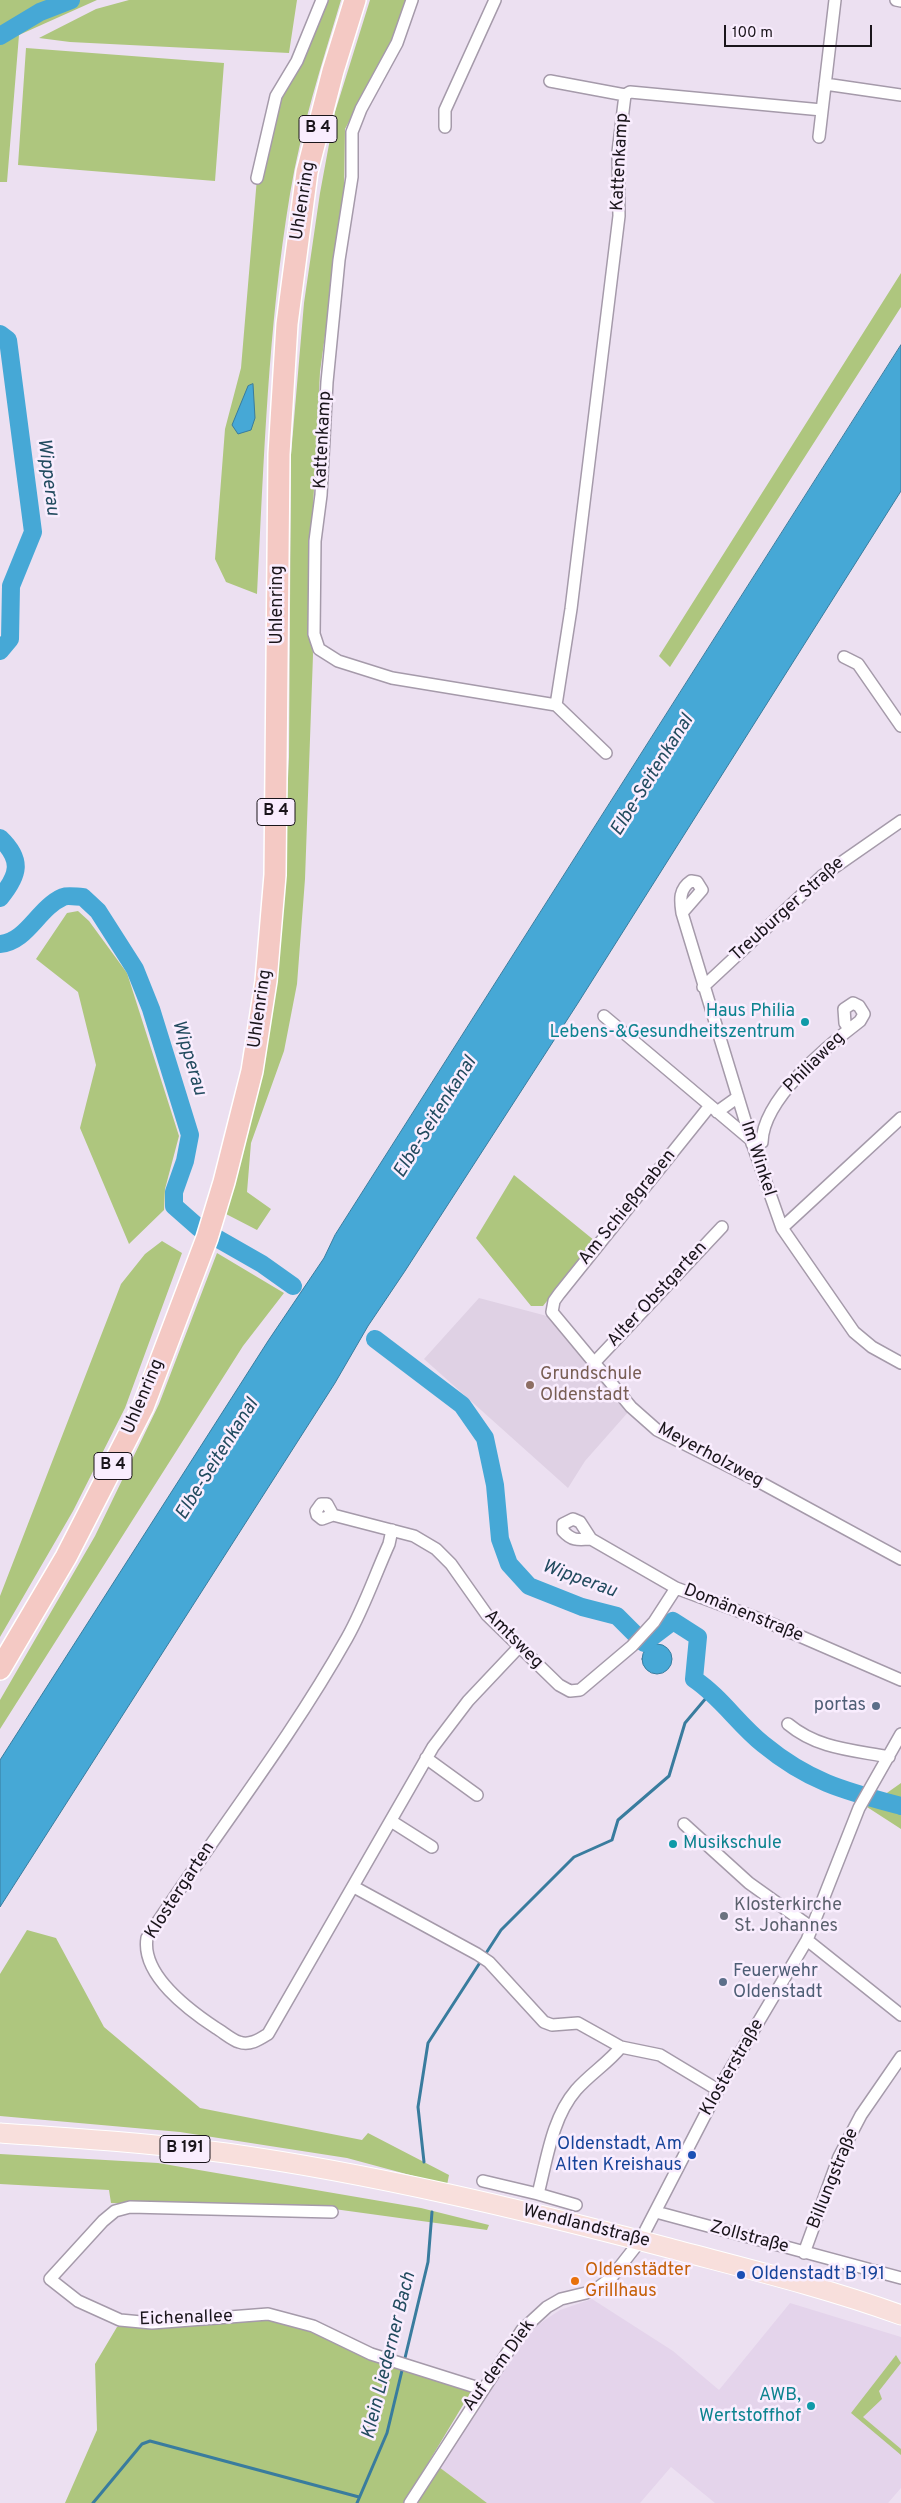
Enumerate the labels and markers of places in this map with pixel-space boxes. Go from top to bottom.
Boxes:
place label: Haus Philia Lebens-&Gesundheitszentrum [549,1001,795,1044]
marker: Haus Philia Lebens-&Gesundheitszentrum [799,1016,811,1028]
place label: Grundschule Oldenstadt [540,1364,642,1406]
marker: Grundschule Oldenstadt [524,1379,536,1391]
place label: portas [814,1695,866,1717]
marker: portas [870,1700,882,1712]
place label: Musikschule [683,1833,782,1855]
marker: Musikschule [667,1838,679,1850]
place label: Klosterkirche St. Johannes [734,1895,842,1938]
marker: Klosterkirche St. Johannes [718,1910,730,1922]
place label: Feuerwehr Oldenstadt [733,1961,823,2004]
marker: Feuerwehr Oldenstadt [717,1976,729,1988]
place label: Oldenstadt, Am Alten Kreishaus [555,2134,682,2176]
marker: Oldenstadt, Am Alten Kreishaus [686,2149,698,2161]
place label: Oldenstädter Grillhaus [585,2260,691,2302]
place label: Oldenstadt B 191 [751,2264,885,2286]
marker: Oldenstadt B 191 [735,2269,747,2281]
marker: Oldenstädter Grillhaus [569,2275,581,2287]
place label: AWB, Wertstoffhof [699,2385,801,2428]
marker: AWB, Wertstoffhof [805,2400,817,2412]

